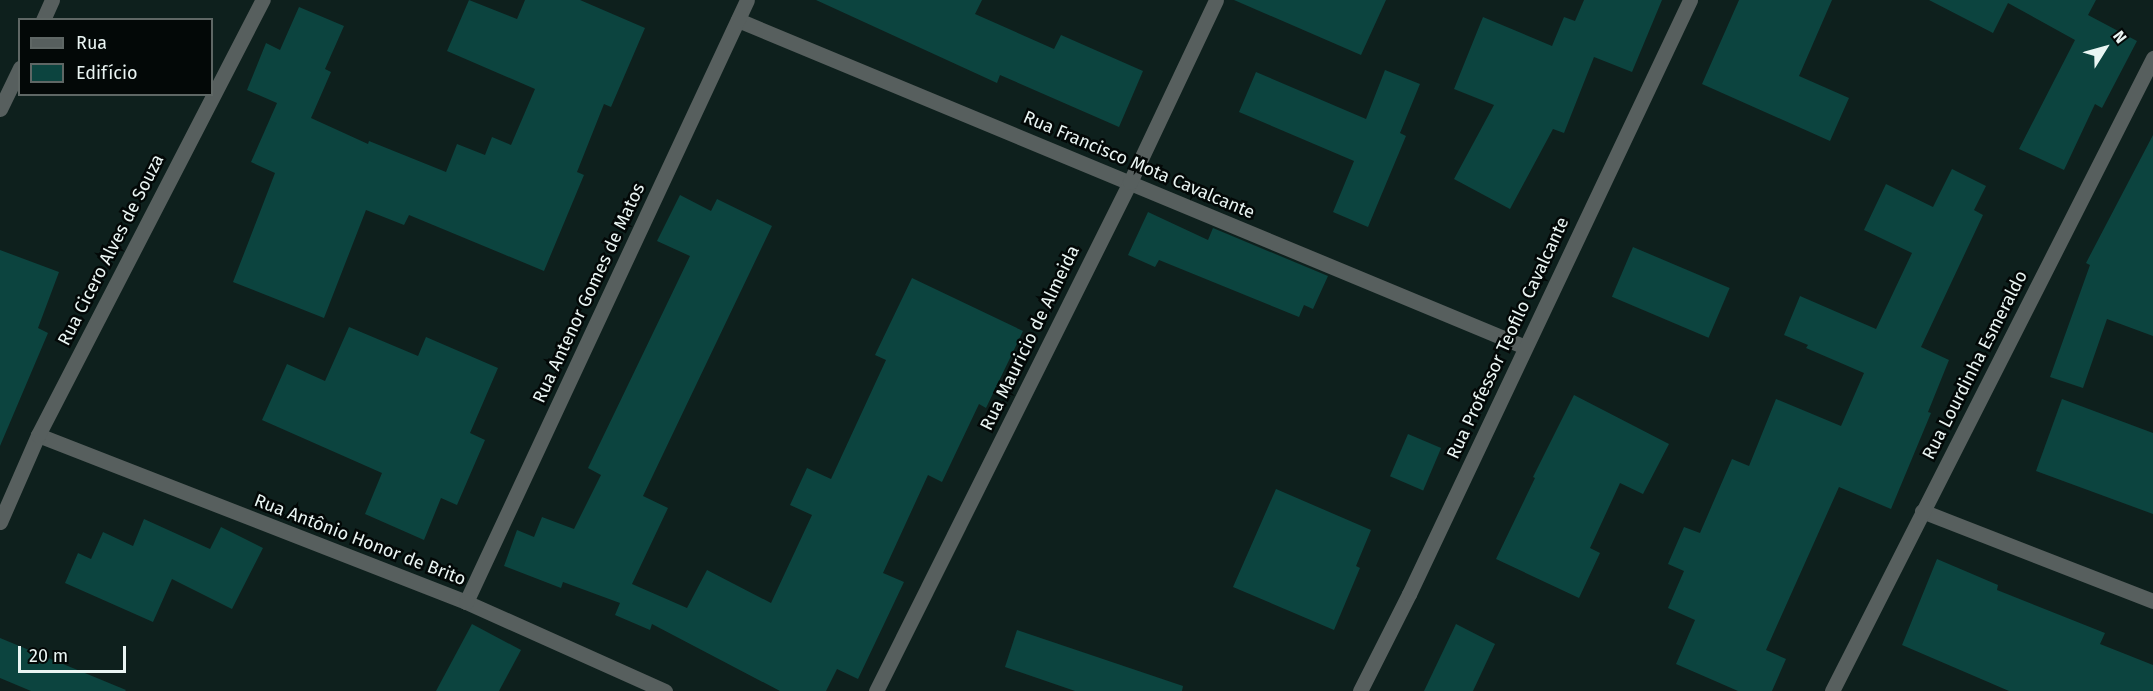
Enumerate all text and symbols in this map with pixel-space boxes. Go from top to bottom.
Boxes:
legend [18,18,213,96]
north arrow [2075,18,2135,78]
text: N [2109,27,2131,47]
text: Rua [76,32,107,54]
text: Edifício [76,62,138,84]
street label: Rua Francisco Mota Cavalcante [1020,106,1258,224]
street label: Rua Cicero Alves de Souza [53,151,169,349]
street label: Rua Antenor Gomes de Matos [528,180,650,406]
street label: Rua Professor Teofilo Cavalcante [1442,214,1574,462]
street label: Rua Mauricio de Almeida [976,242,1084,434]
street label: Rua Lourdinha Esmeraldo [1918,267,2032,463]
street label: Rua Antônio Honor de Brito [251,490,469,590]
scale bar [21,634,129,672]
text: 20 m [29,645,68,667]

